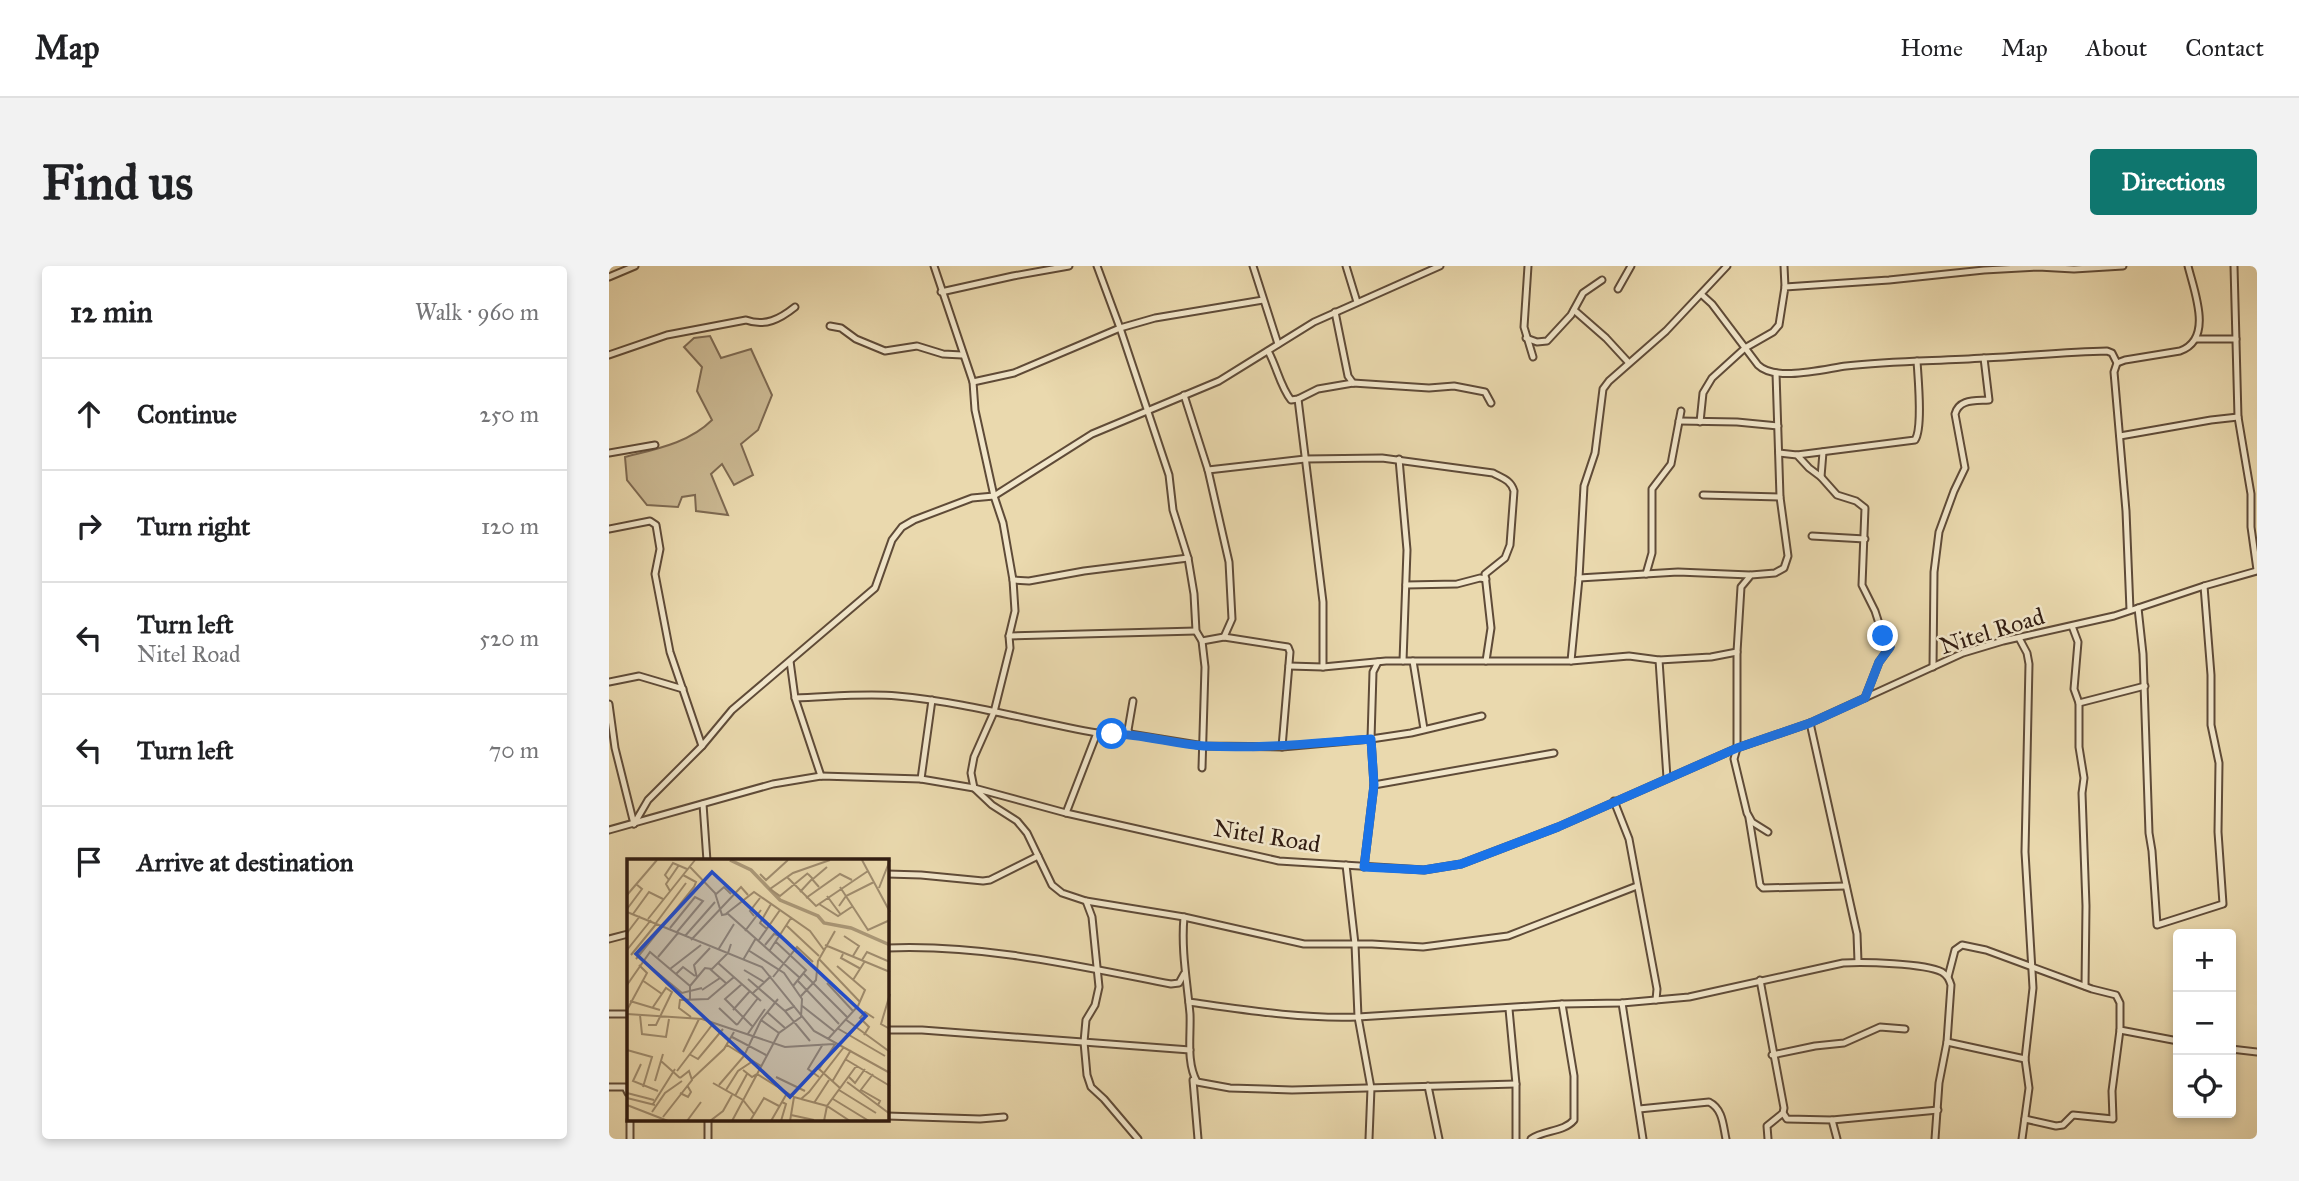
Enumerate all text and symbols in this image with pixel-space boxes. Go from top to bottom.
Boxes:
text: Map [35,28,99,68]
text: Home [1900,33,1963,63]
text: Map [2001,33,2048,63]
text: About [2086,33,2147,63]
text: Contact [2185,33,2264,63]
button: Directions [2090,149,2257,215]
text: Find us [42,153,193,212]
text: 12 min [70,294,153,330]
text: Walk · 960 m [415,298,539,326]
icon: ahead [70,395,108,433]
text: Continue [137,398,237,430]
text: 250 m [479,400,539,428]
icon: right [70,507,108,545]
text: Turn right [137,510,250,542]
text: 120 m [481,512,539,540]
street label: Nitel Road [1936,601,2048,661]
text: Turn left [137,608,233,640]
icon: left [70,619,108,657]
route end [1867,620,1898,651]
text: 520 m [479,624,539,652]
text: Nitel Road [137,640,241,668]
route start [1096,718,1127,749]
icon: left [70,731,108,769]
text: Turn left [137,734,233,766]
text: 70 m [489,736,539,764]
street label: Nitel Road [1211,813,1323,859]
icon: arrive [70,843,108,881]
text: Arrive at destination [137,846,354,878]
inset map [627,859,889,1122]
map controls [2173,929,2236,1118]
button: + [2173,929,2236,992]
button: − [2173,992,2236,1055]
button: locate [2173,1055,2236,1118]

